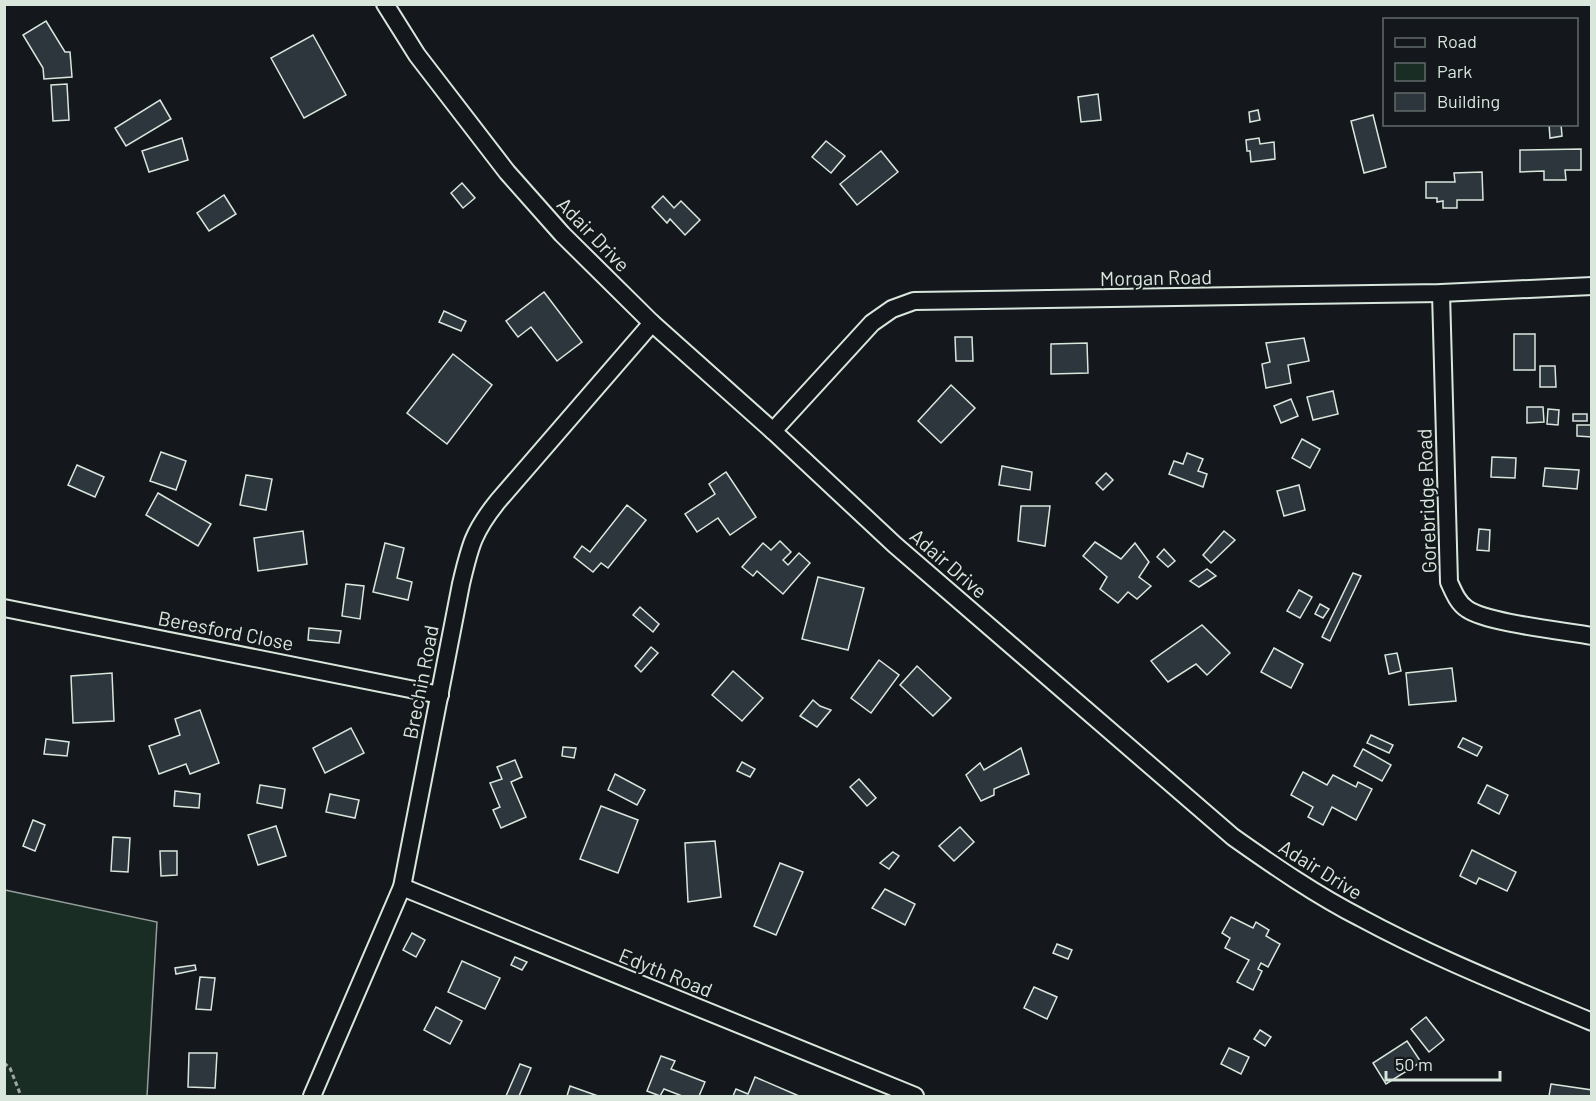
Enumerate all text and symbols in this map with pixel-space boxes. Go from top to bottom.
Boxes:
legend [1383,18,1578,126]
text: Road [1437,30,1477,52]
text: Park [1437,60,1472,82]
text: Building [1437,90,1500,112]
street label: Adair Drive [553,192,635,276]
street label: Morgan Road [1100,264,1212,290]
street label: Gorebridge Road [1411,428,1441,574]
street label: Adair Drive [906,523,992,603]
street label: Beresford Close [156,605,296,655]
street label: Brechin Road [397,623,443,741]
street label: Adair Drive [1275,834,1367,904]
street label: Edyth Road [616,942,716,1002]
scale bar [1386,1044,1500,1082]
text: 50 m [1395,1053,1433,1075]

